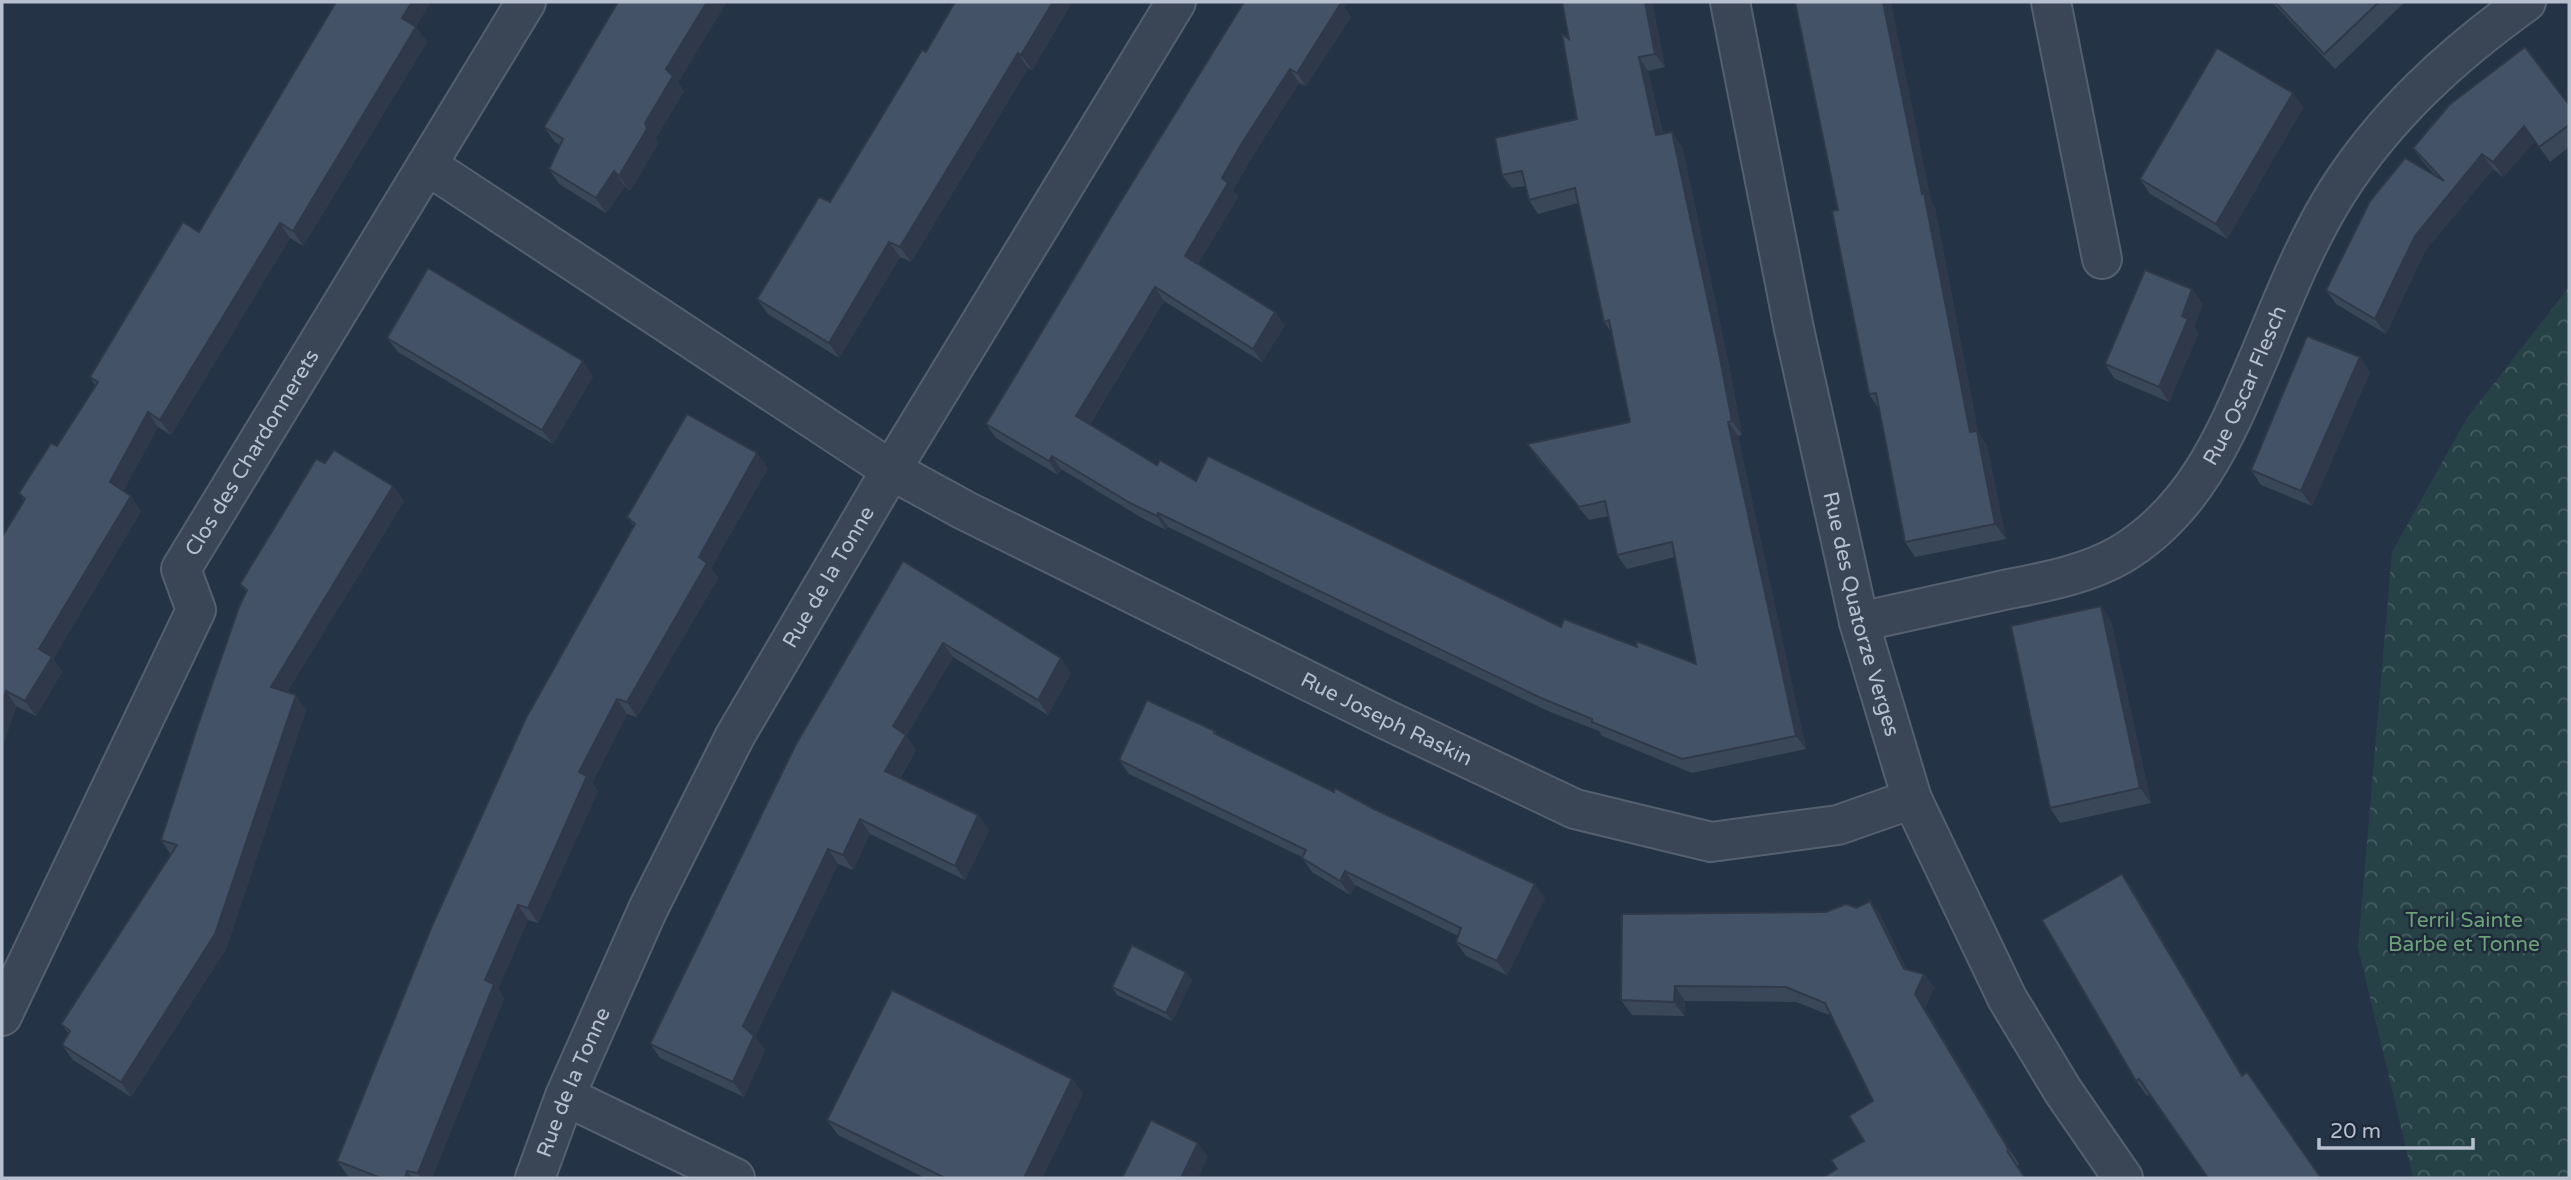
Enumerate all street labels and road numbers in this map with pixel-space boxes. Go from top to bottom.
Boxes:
street label: Rue Oscar Flesch [2198,302,2292,470]
street label: Clos des Chardonnerets [180,345,324,560]
street label: Rue des Quatorze Verges [1818,489,1905,739]
street label: Rue de la Tonne [777,501,880,652]
street label: Rue Joseph Raskin [1297,667,1476,771]
street label: Rue de la Tonne [531,1003,615,1161]

